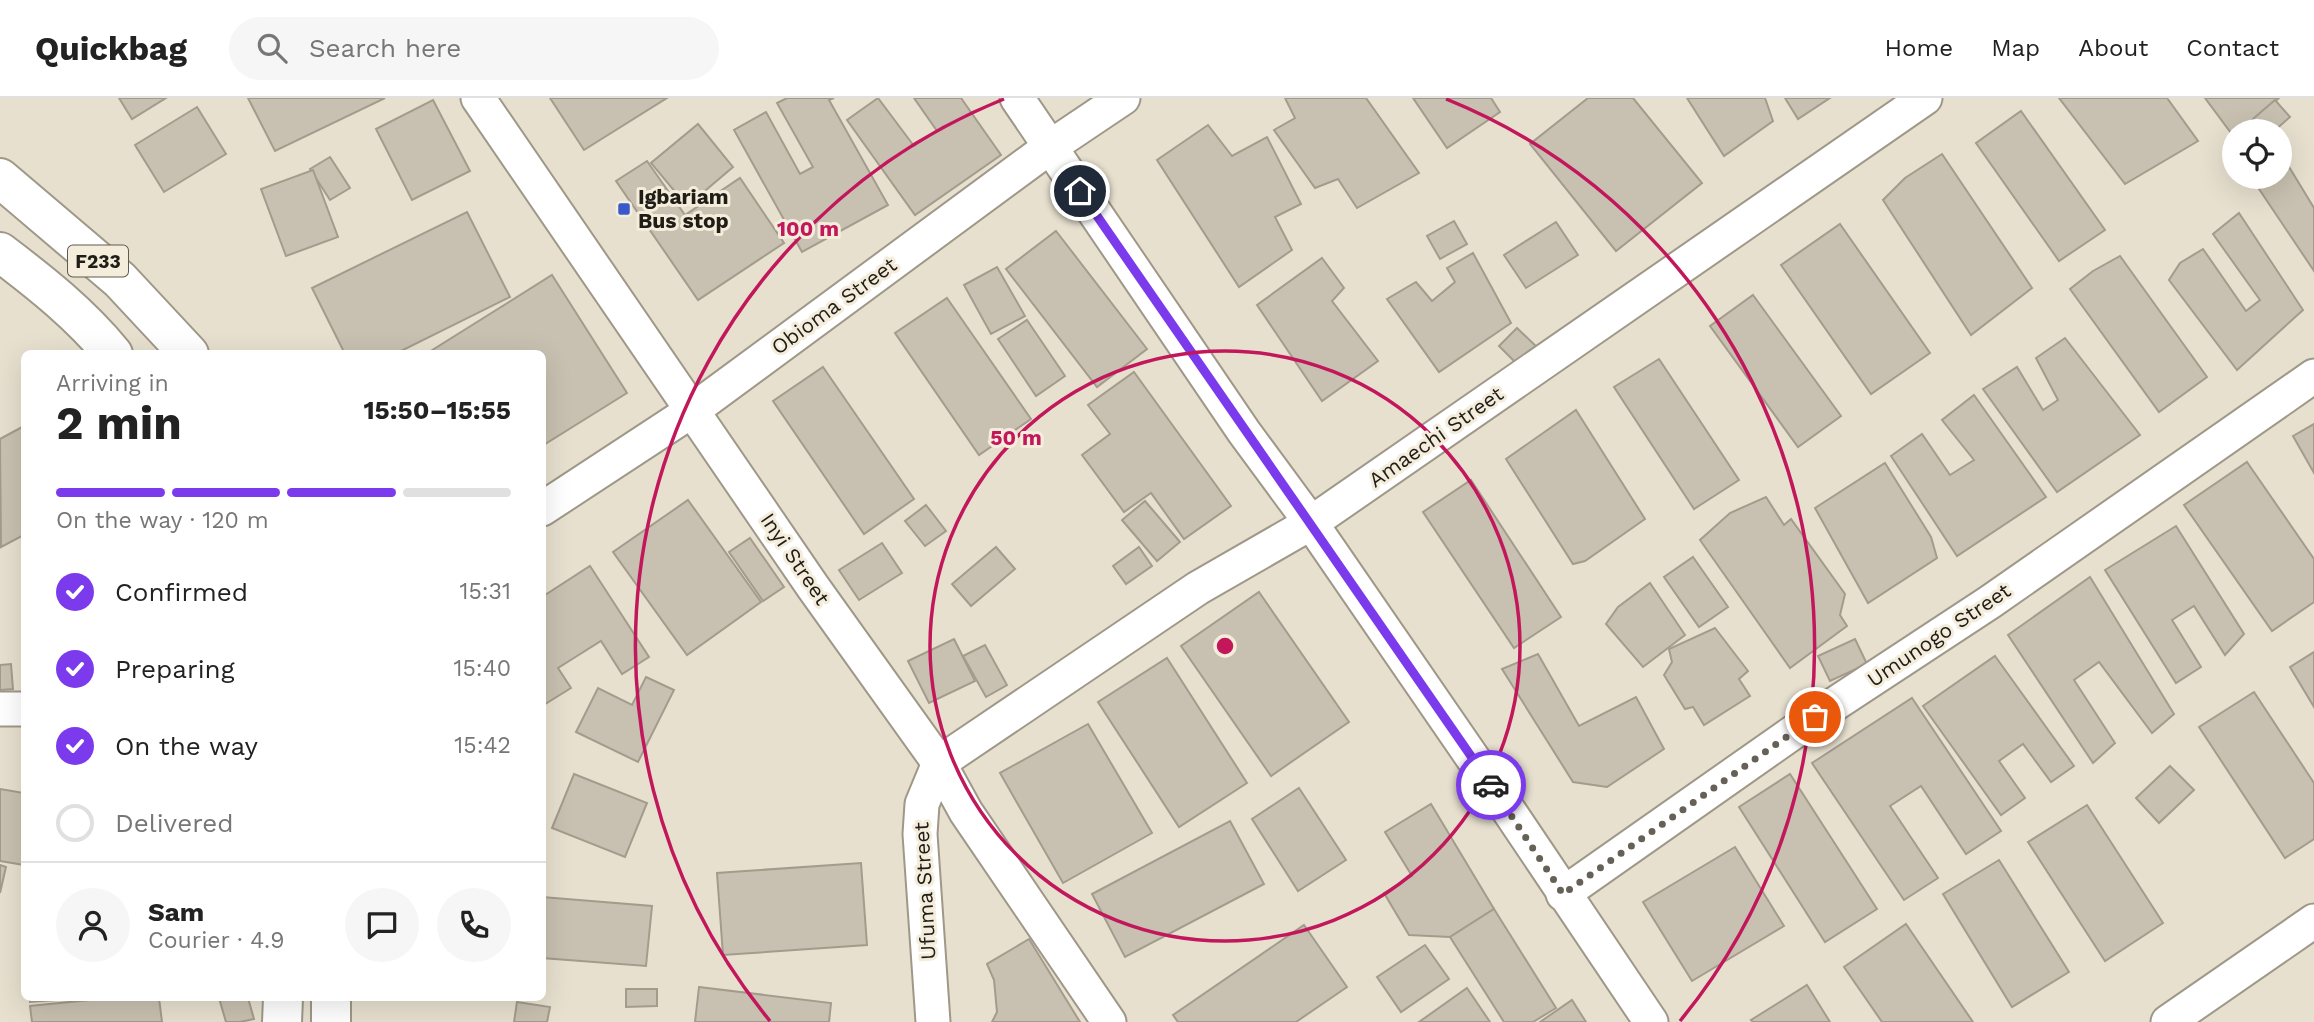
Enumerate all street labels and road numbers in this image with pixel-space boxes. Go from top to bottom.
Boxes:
road number: F233 [68,246,128,276]
street label: Obioma Street [766,252,901,359]
street label: Amaechi Street [1364,381,1508,492]
street label: Inyi Street [756,508,835,610]
street label: Umunogo Street [1862,577,2015,692]
street label: Ufuma Street [908,821,941,961]

